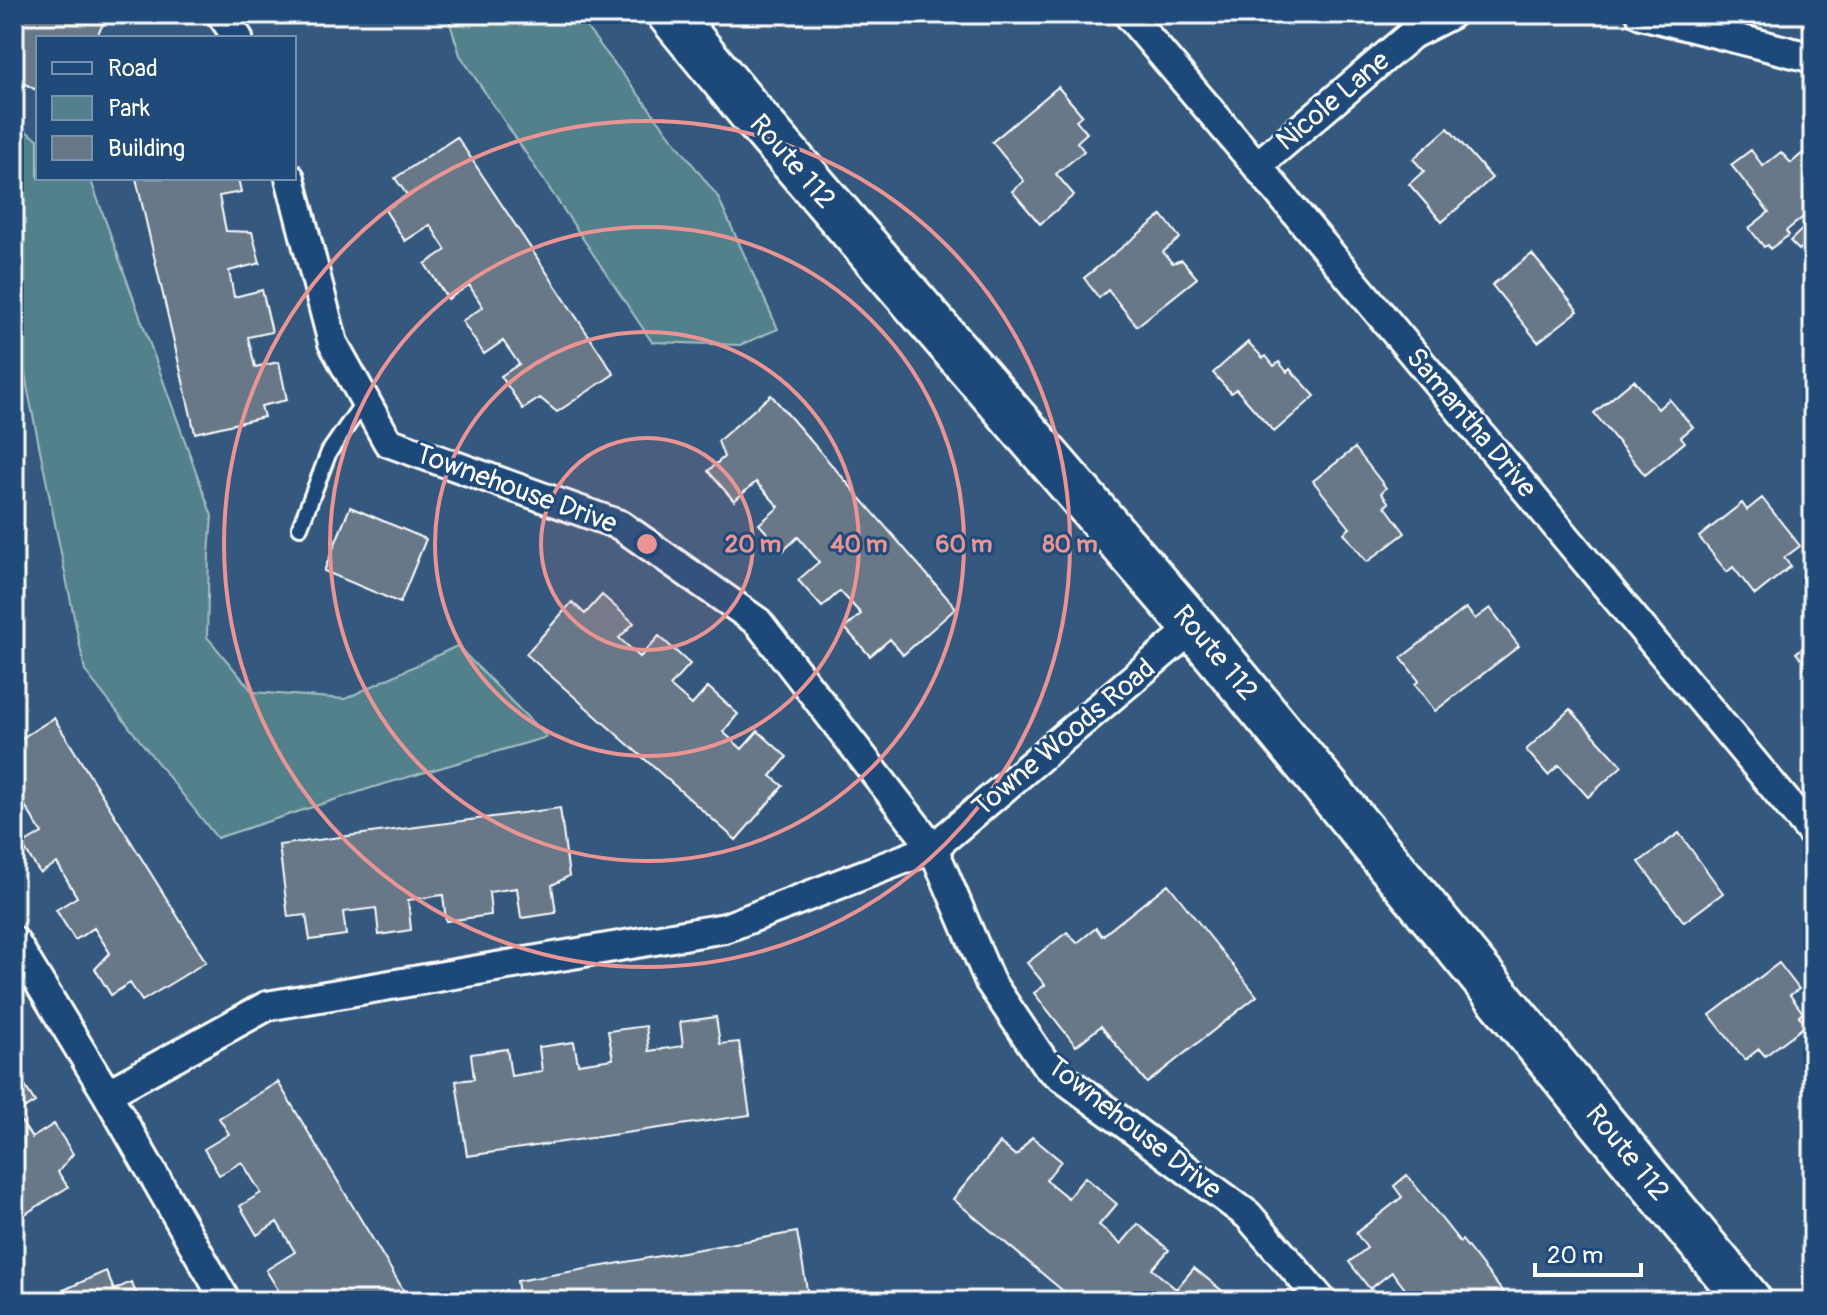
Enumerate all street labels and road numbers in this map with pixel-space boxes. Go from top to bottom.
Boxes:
street label: Nicole Lane [1269,43,1397,159]
street label: Route 112 [741,107,843,217]
street label: Samantha Drive [1398,341,1544,505]
street label: Townehouse Drive [410,436,622,542]
street label: Route 112 [1165,598,1265,708]
street label: Towne Woods Road [965,651,1163,825]
street label: Townehouse Drive [1040,1049,1228,1207]
street label: Route 112 [1578,1098,1676,1208]

